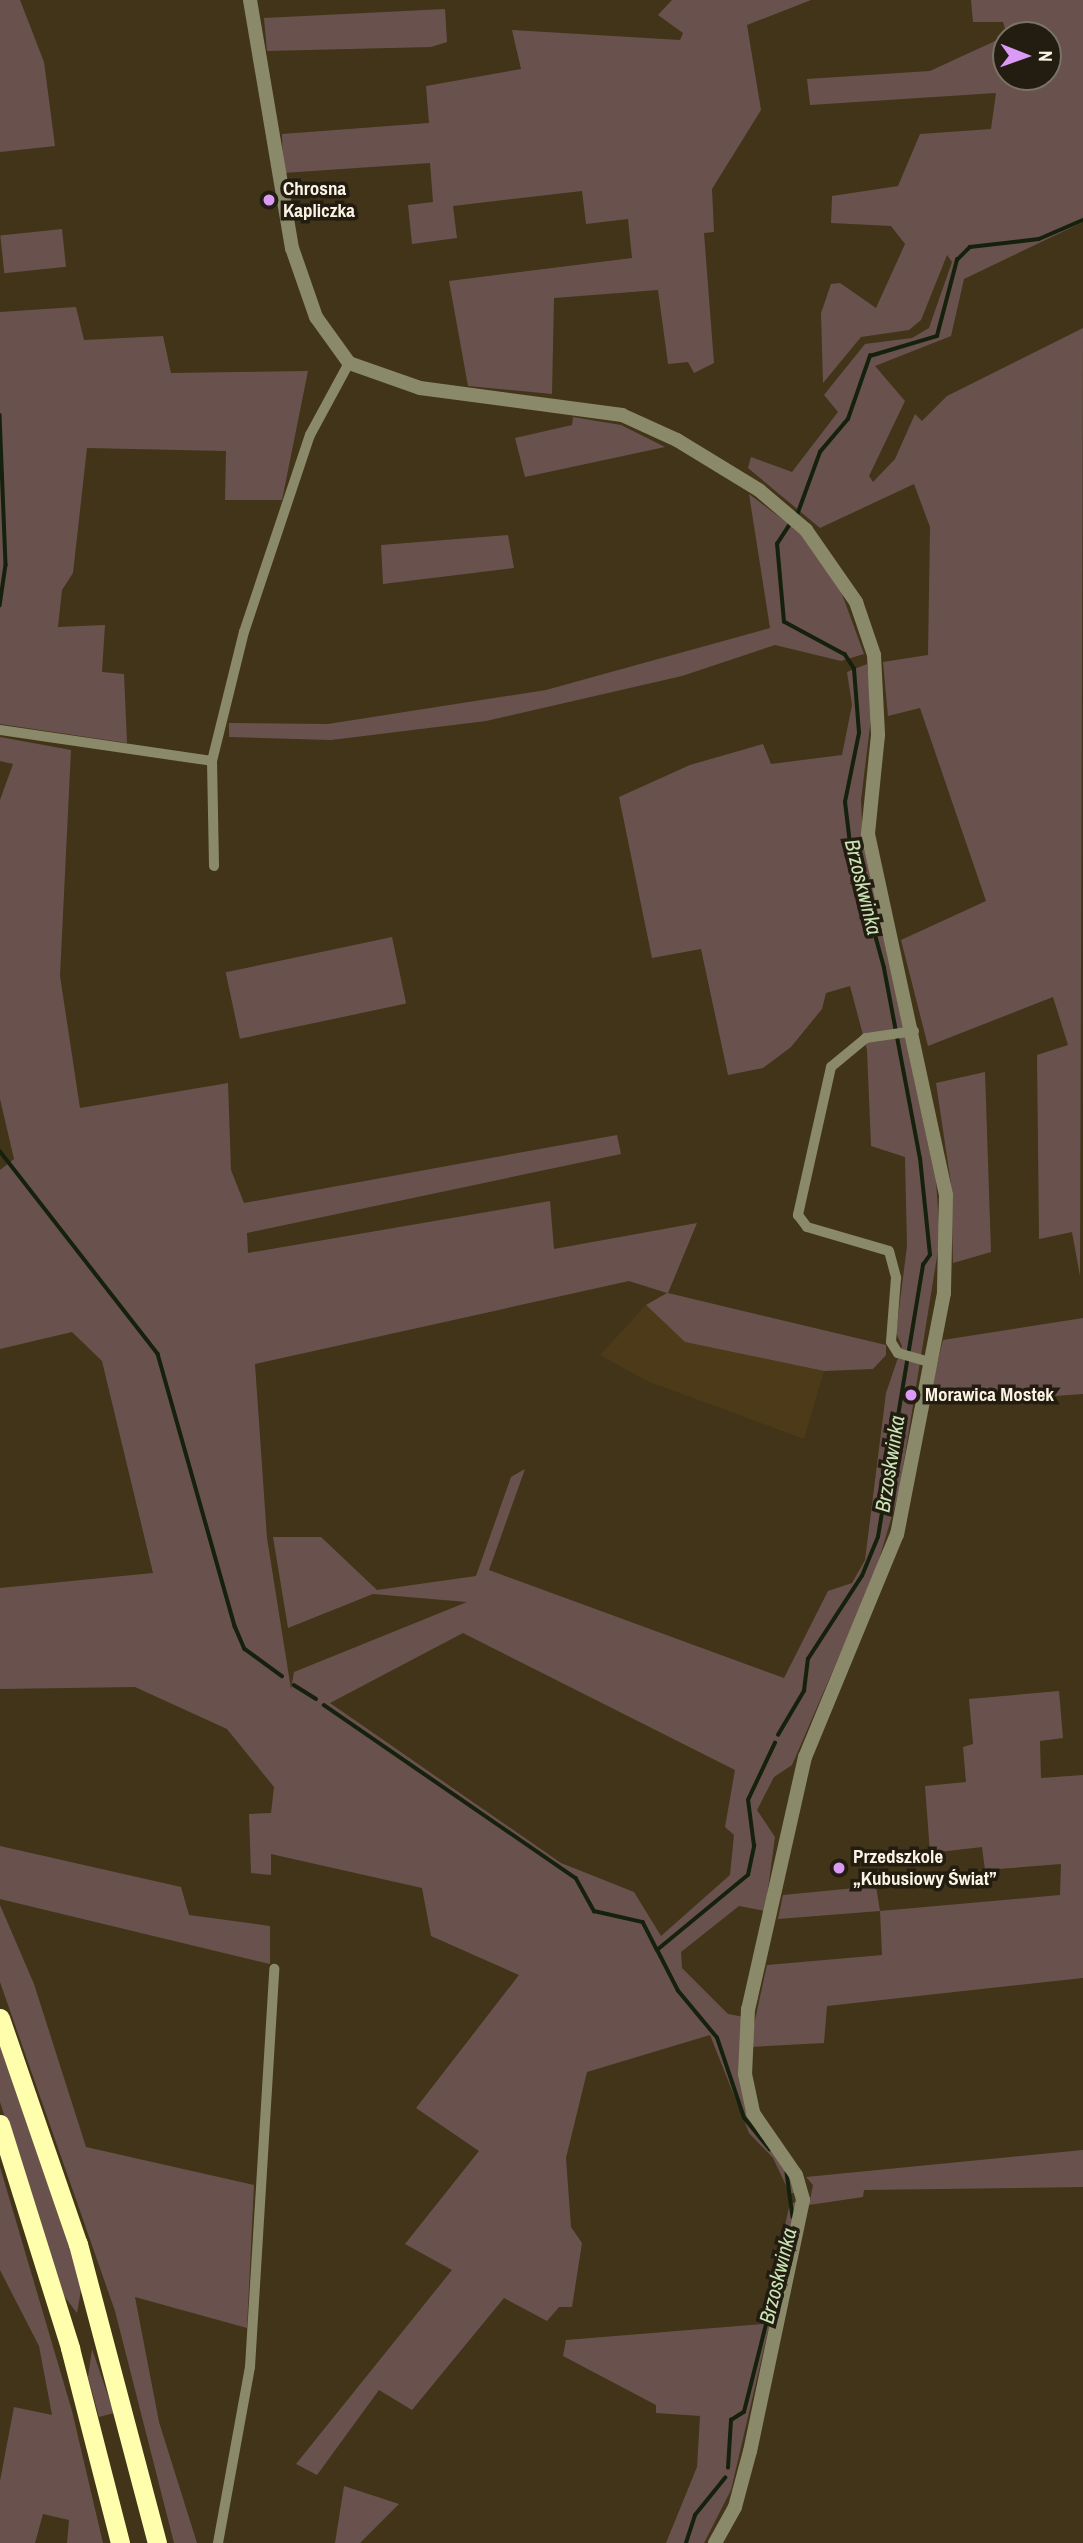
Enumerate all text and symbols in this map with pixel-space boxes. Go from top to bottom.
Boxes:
north arrow [992,21,1062,91]
text: N [1033,50,1059,62]
place label: Chrosna Kapliczka [283,178,355,222]
marker: Chrosna Kapliczka [261,192,277,208]
water label: Brzoskwinka [839,837,887,937]
place label: Morawica Mostek [925,1384,1054,1406]
marker: Morawica Mostek [903,1387,919,1403]
water label: Brzoskwinka [870,1414,910,1514]
place label: Przedszkole „Kubusiowy Świat” [853,1846,997,1890]
marker: Przedszkole „Kubusiowy Świat” [831,1860,847,1876]
water label: Brzoskwinka [754,2226,802,2326]

